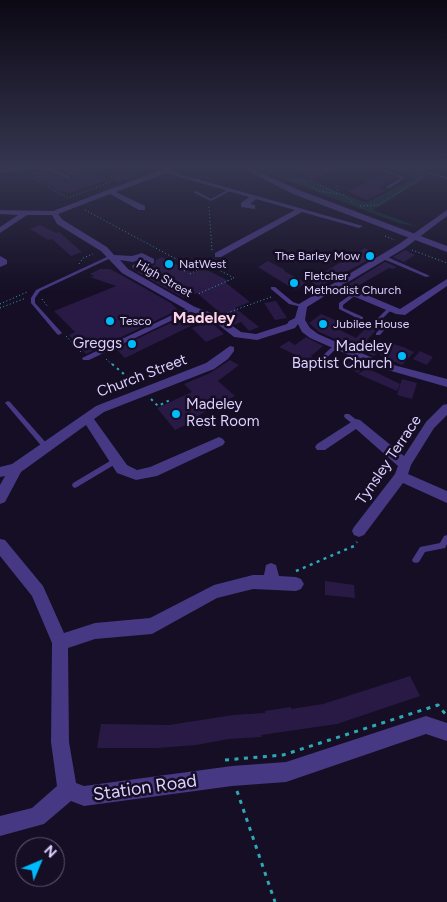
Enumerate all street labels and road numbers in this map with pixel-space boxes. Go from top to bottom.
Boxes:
street label: High Street [134,257,194,301]
street label: Church Street [95,351,189,401]
street label: Tynsley Terrace [352,412,426,508]
street label: Station Road [92,770,198,806]

